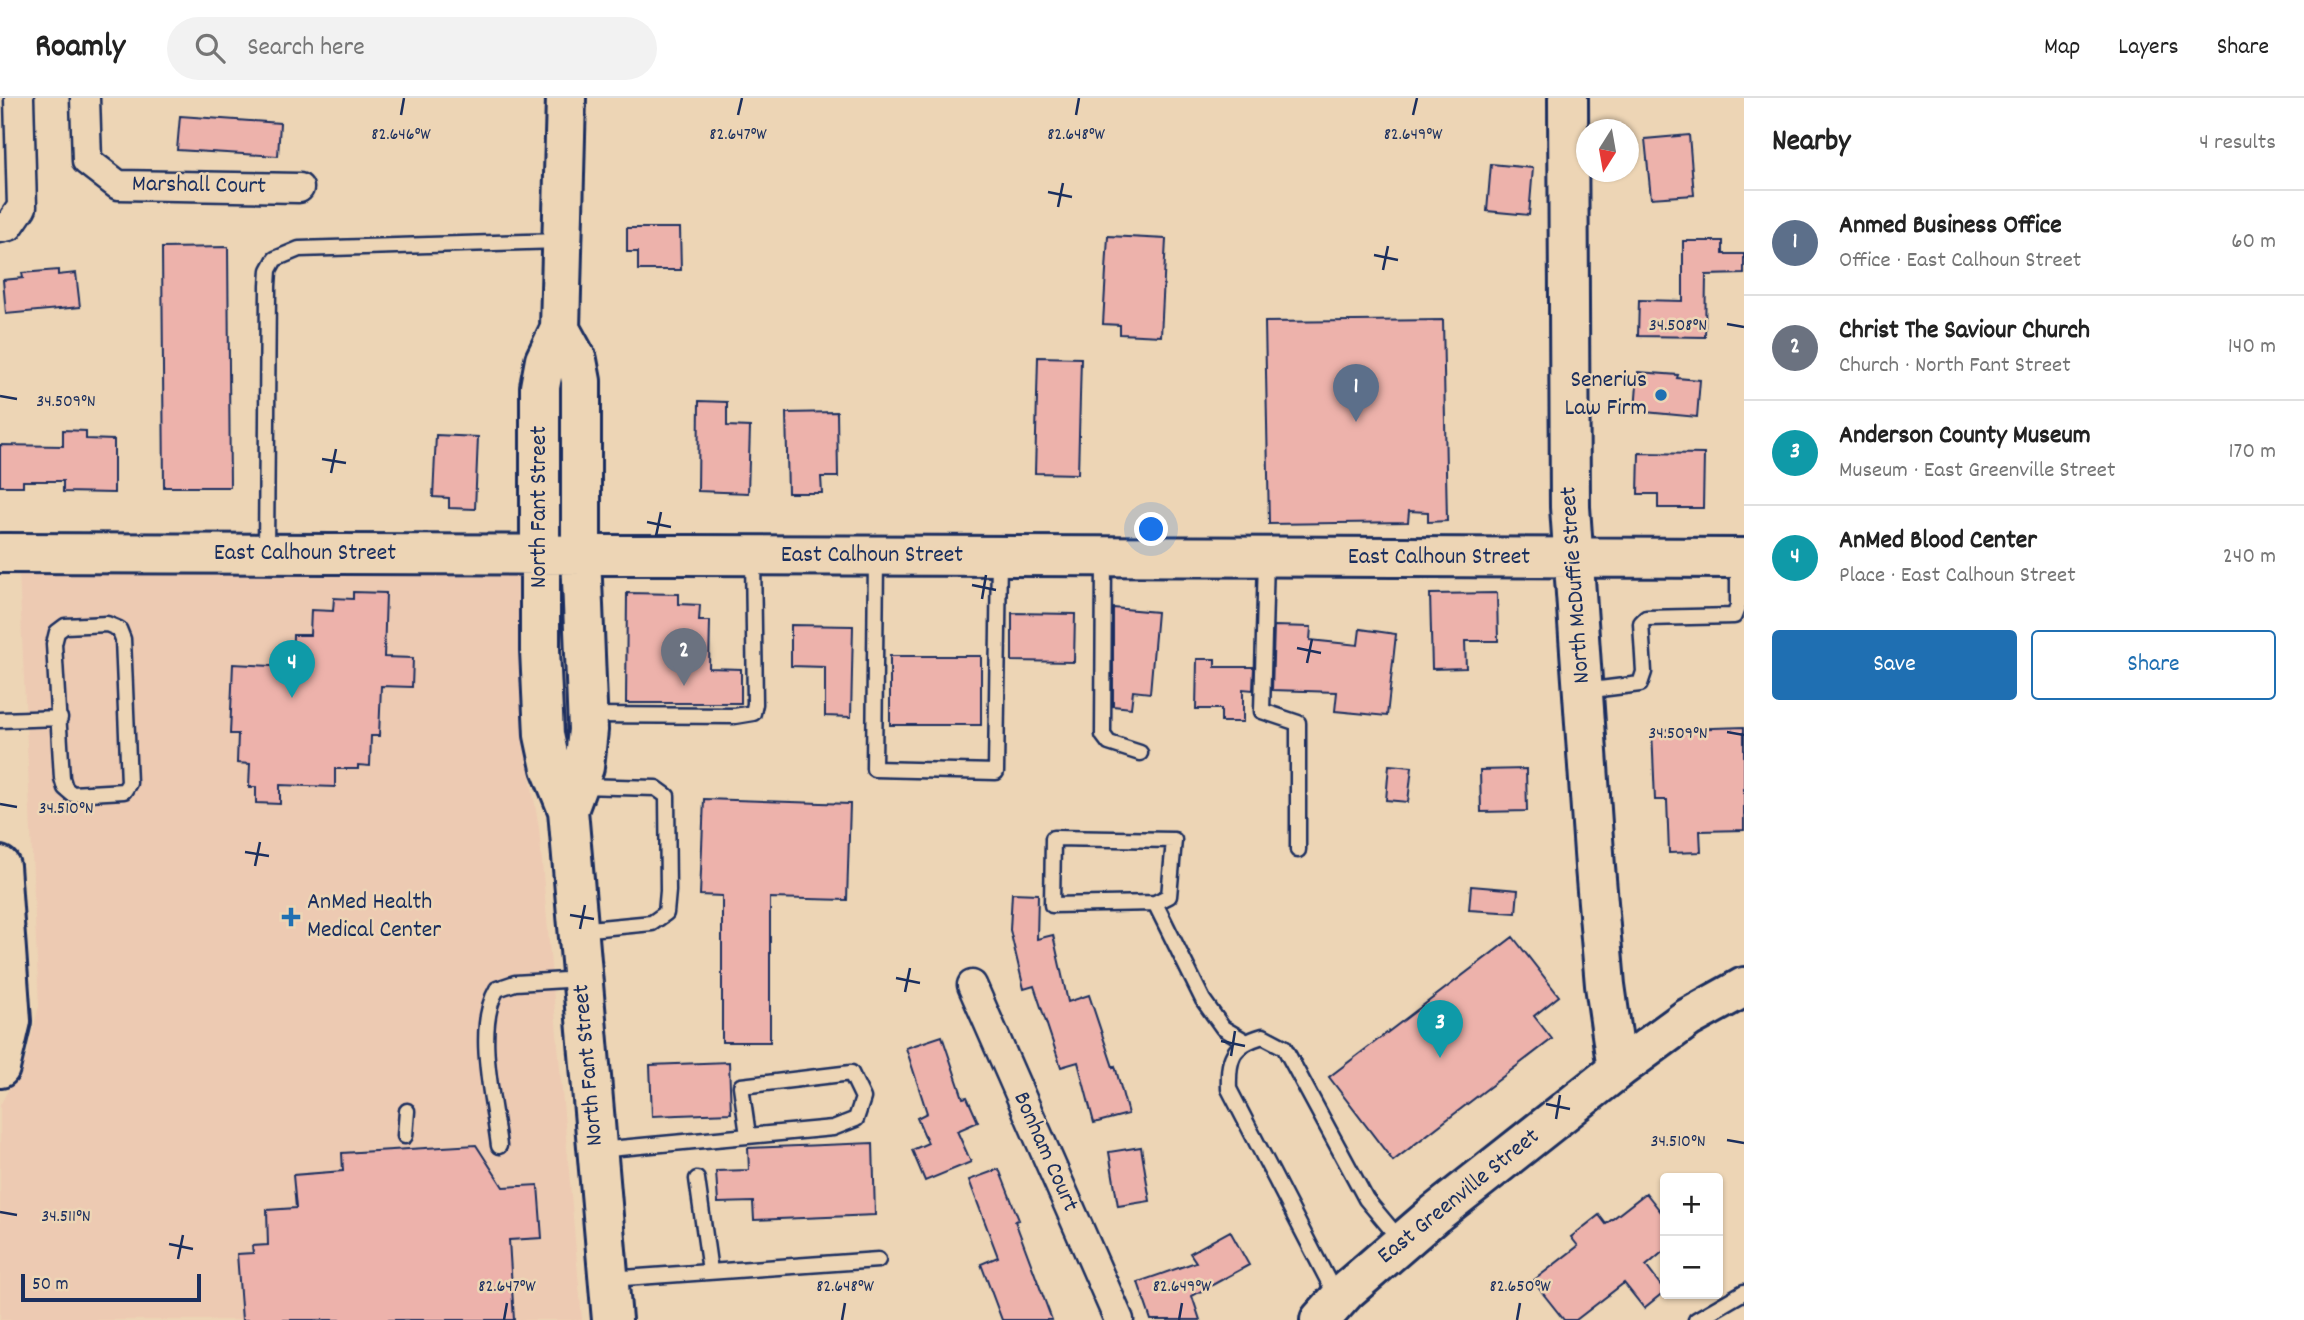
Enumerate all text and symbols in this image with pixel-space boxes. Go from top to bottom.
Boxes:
search box [167,17,657,80]
text: Roamly [35,25,125,72]
icon: search [191,29,229,67]
text: Search here [247,30,365,67]
text: Map [2044,31,2080,65]
text: Layers [2118,31,2179,65]
text: Share [2217,31,2269,65]
north arrow [1576,119,1639,182]
text: Nearby [1772,122,1850,165]
text: 82.646°W [371,123,431,148]
text: 82.647°W [709,123,767,148]
text: 82.648°W [1047,123,1106,148]
text: 82.649°W [1384,123,1443,148]
text: 4 results [2199,127,2276,160]
street label: Marshall Court [132,168,266,204]
text: Anmed Business Office [1839,208,2062,245]
text: 1 [1792,226,1798,259]
text: 60 m [2231,226,2276,259]
text: Office · East Calhoun Street [1839,245,2081,278]
text: Christ The Saviour Church [1839,313,2090,350]
text: 34.508°N [1649,314,1707,339]
text: 2 [1790,331,1800,364]
text: 140 m [2228,331,2276,364]
text: Church · North Fant Street [1839,350,2071,383]
pin: 1 [1333,364,1379,422]
place label: Senerius Law Firm [1564,364,1647,426]
marker: Senerius Law Firm [1653,387,1669,403]
text: 34.509°N [36,390,96,415]
text: Anderson County Museum [1839,418,2091,455]
street label: North Fant Street [523,426,557,588]
text: 3 [1790,436,1800,469]
text: 170 m [2229,436,2276,469]
text: Museum · East Greenville Street [1839,455,2115,488]
street label: North McDuffie Street [1552,485,1600,685]
your location [1134,512,1168,546]
text: AnMed Blood Center [1839,523,2037,560]
street label: East Calhoun Street [214,537,396,571]
street label: East Calhoun Street [781,539,963,573]
street label: East Calhoun Street [1348,541,1530,575]
text: 4 [1790,541,1800,574]
text: 240 m [2223,541,2276,574]
text: Place · East Calhoun Street [1839,560,2076,593]
pin: 2 [661,628,707,686]
button: Save [1772,630,2017,700]
button: Share [2031,630,2276,700]
pin: 4 [269,640,315,698]
text: 34.509°N [1648,722,1708,747]
text: 34.510°N [38,797,94,822]
place label: AnMed Health Medical Center [307,886,441,948]
marker: AnMed Health Medical Center [281,907,301,927]
street label: North Fant Street [565,982,613,1147]
pin: 3 [1417,1000,1463,1058]
street label: Bonham Court [1003,1087,1087,1218]
street label: East Greenville Street [1371,1121,1548,1273]
text: 34.510°N [1650,1130,1706,1155]
map controls [1660,1173,1723,1299]
button: + [1660,1173,1723,1236]
text: 34.511°N [41,1205,91,1230]
button: − [1660,1236,1723,1299]
scale bar [21,1271,201,1303]
text: 50 m [32,1272,69,1299]
text: 82.647°W [478,1275,536,1300]
text: 82.648°W [816,1275,875,1300]
text: 82.649°W [1153,1275,1212,1300]
text: 82.650°W [1489,1275,1551,1300]

